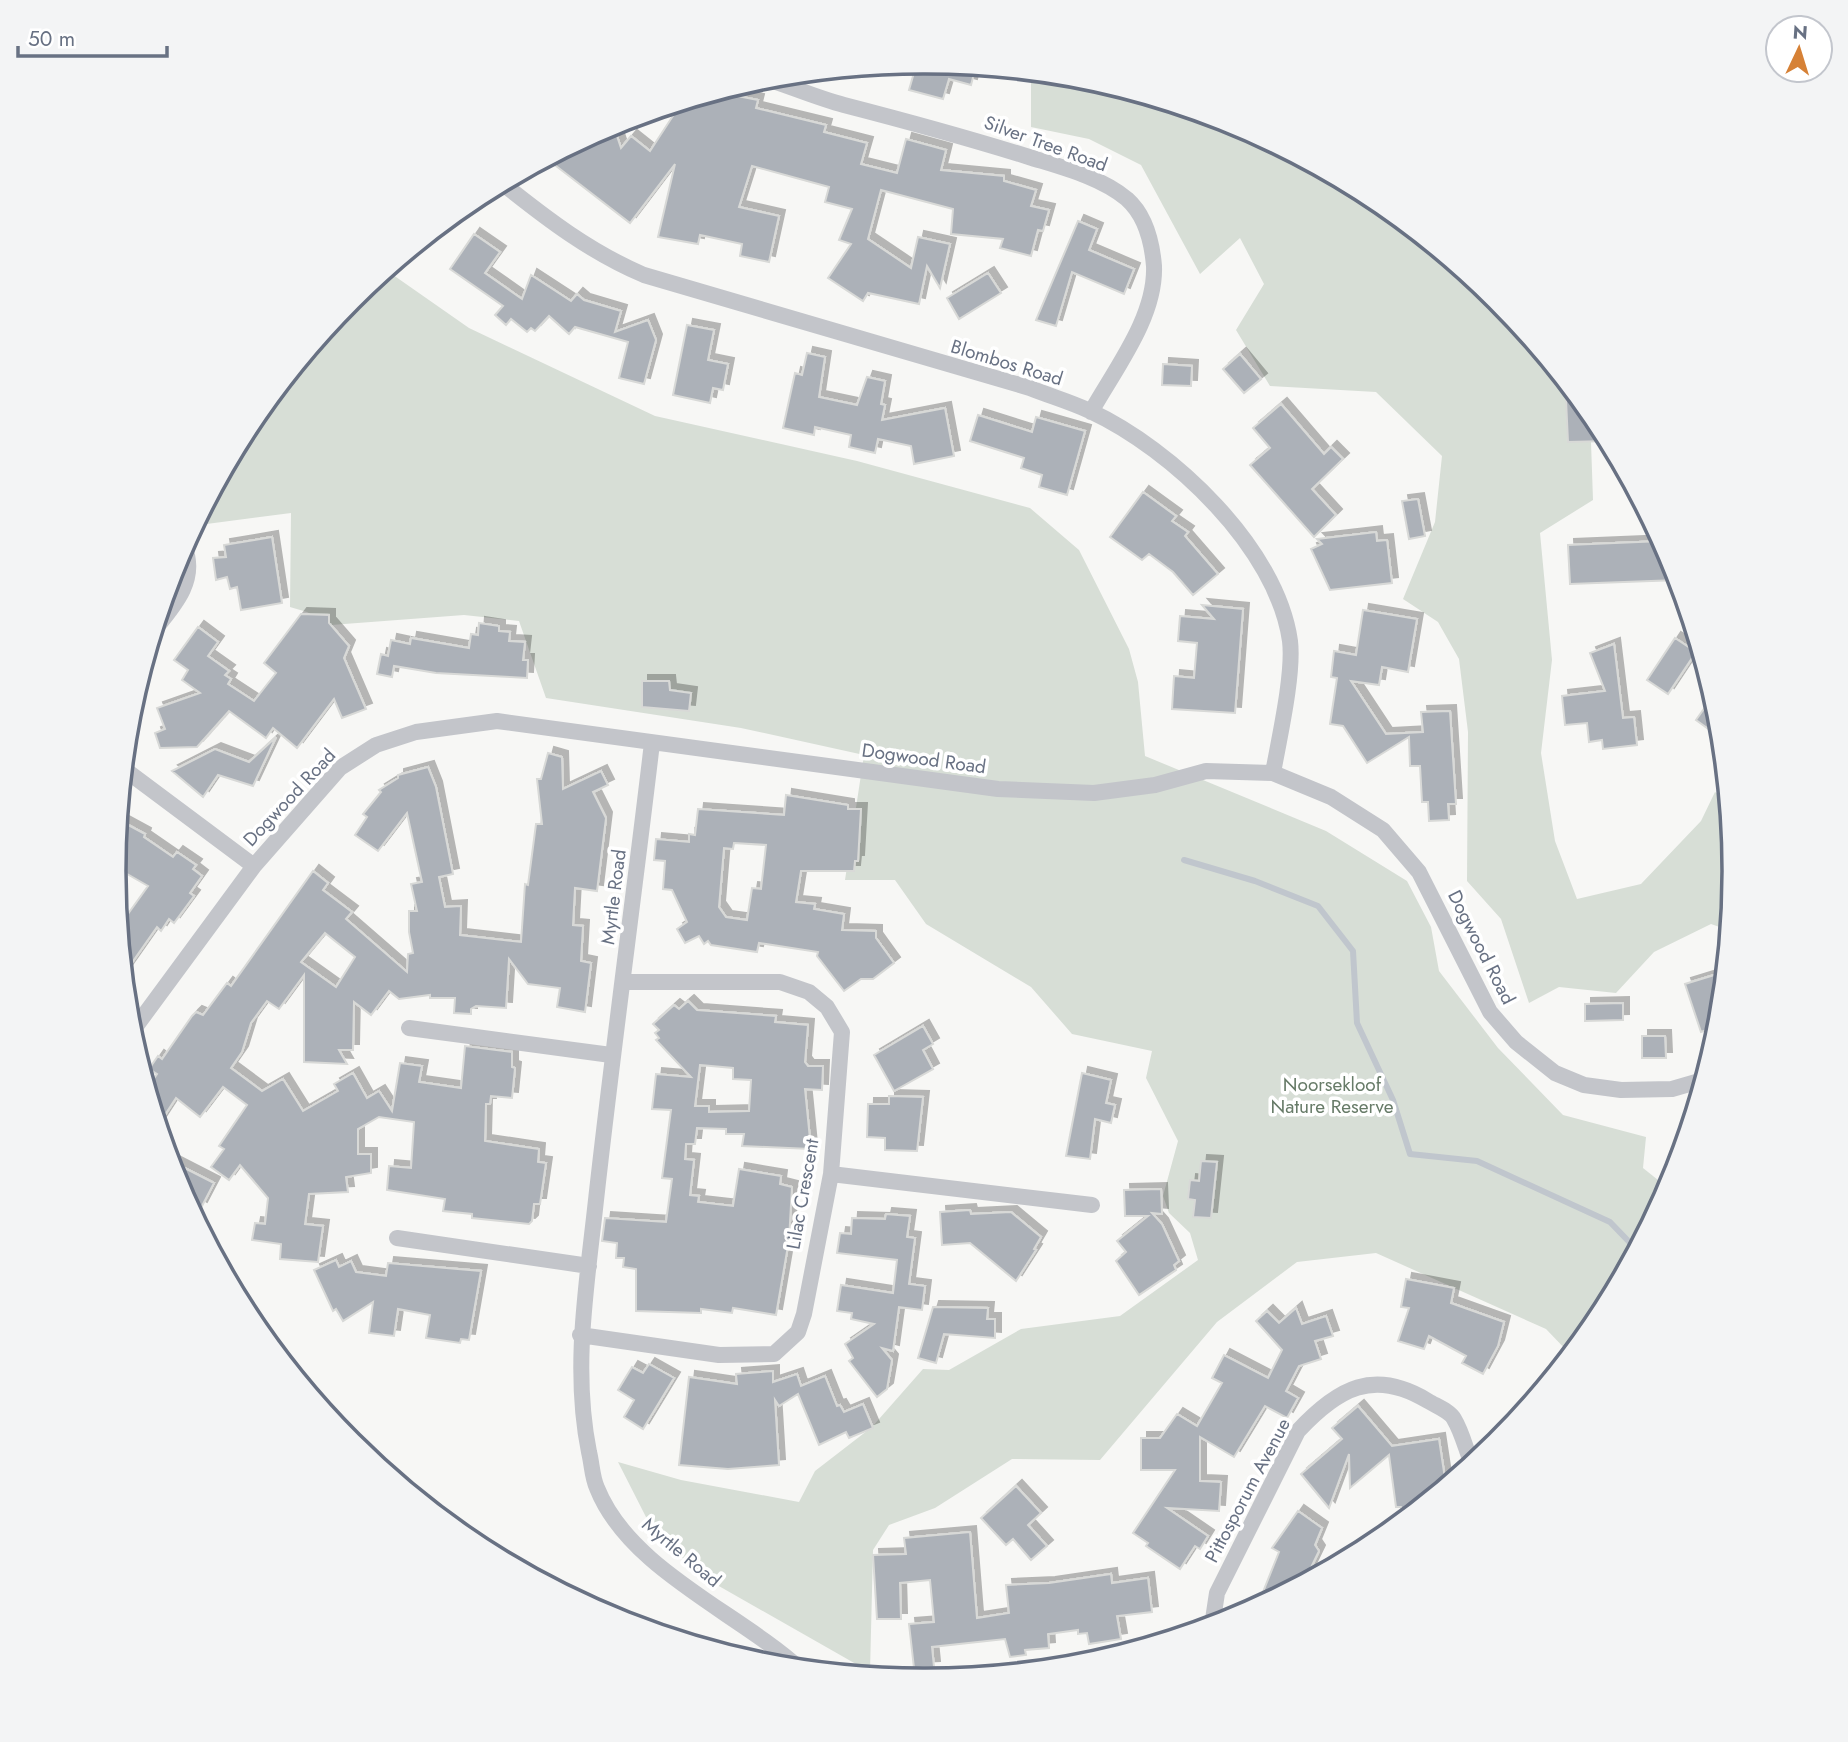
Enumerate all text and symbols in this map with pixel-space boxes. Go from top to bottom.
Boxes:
scale bar [18,14,166,58]
north arrow [1764,14,1834,84]
text: N [1792,19,1809,47]
text: 50 m [28,24,75,54]
street label: Silver Tree Road [980,109,1111,178]
street label: Blombos Road [948,333,1066,392]
street label: Dogwood Road [860,736,988,781]
street label: Dogwood Road [237,742,342,852]
street label: Myrtle Road [594,848,633,946]
street label: Dogwood Road [1441,885,1522,1009]
park label: Noorsekloof Nature Reserve [1271,1071,1394,1120]
street label: Lilac Crescent [779,1136,826,1252]
street label: Pittosporum Avenue [1198,1413,1297,1567]
street label: Myrtle Road [636,1511,727,1593]

